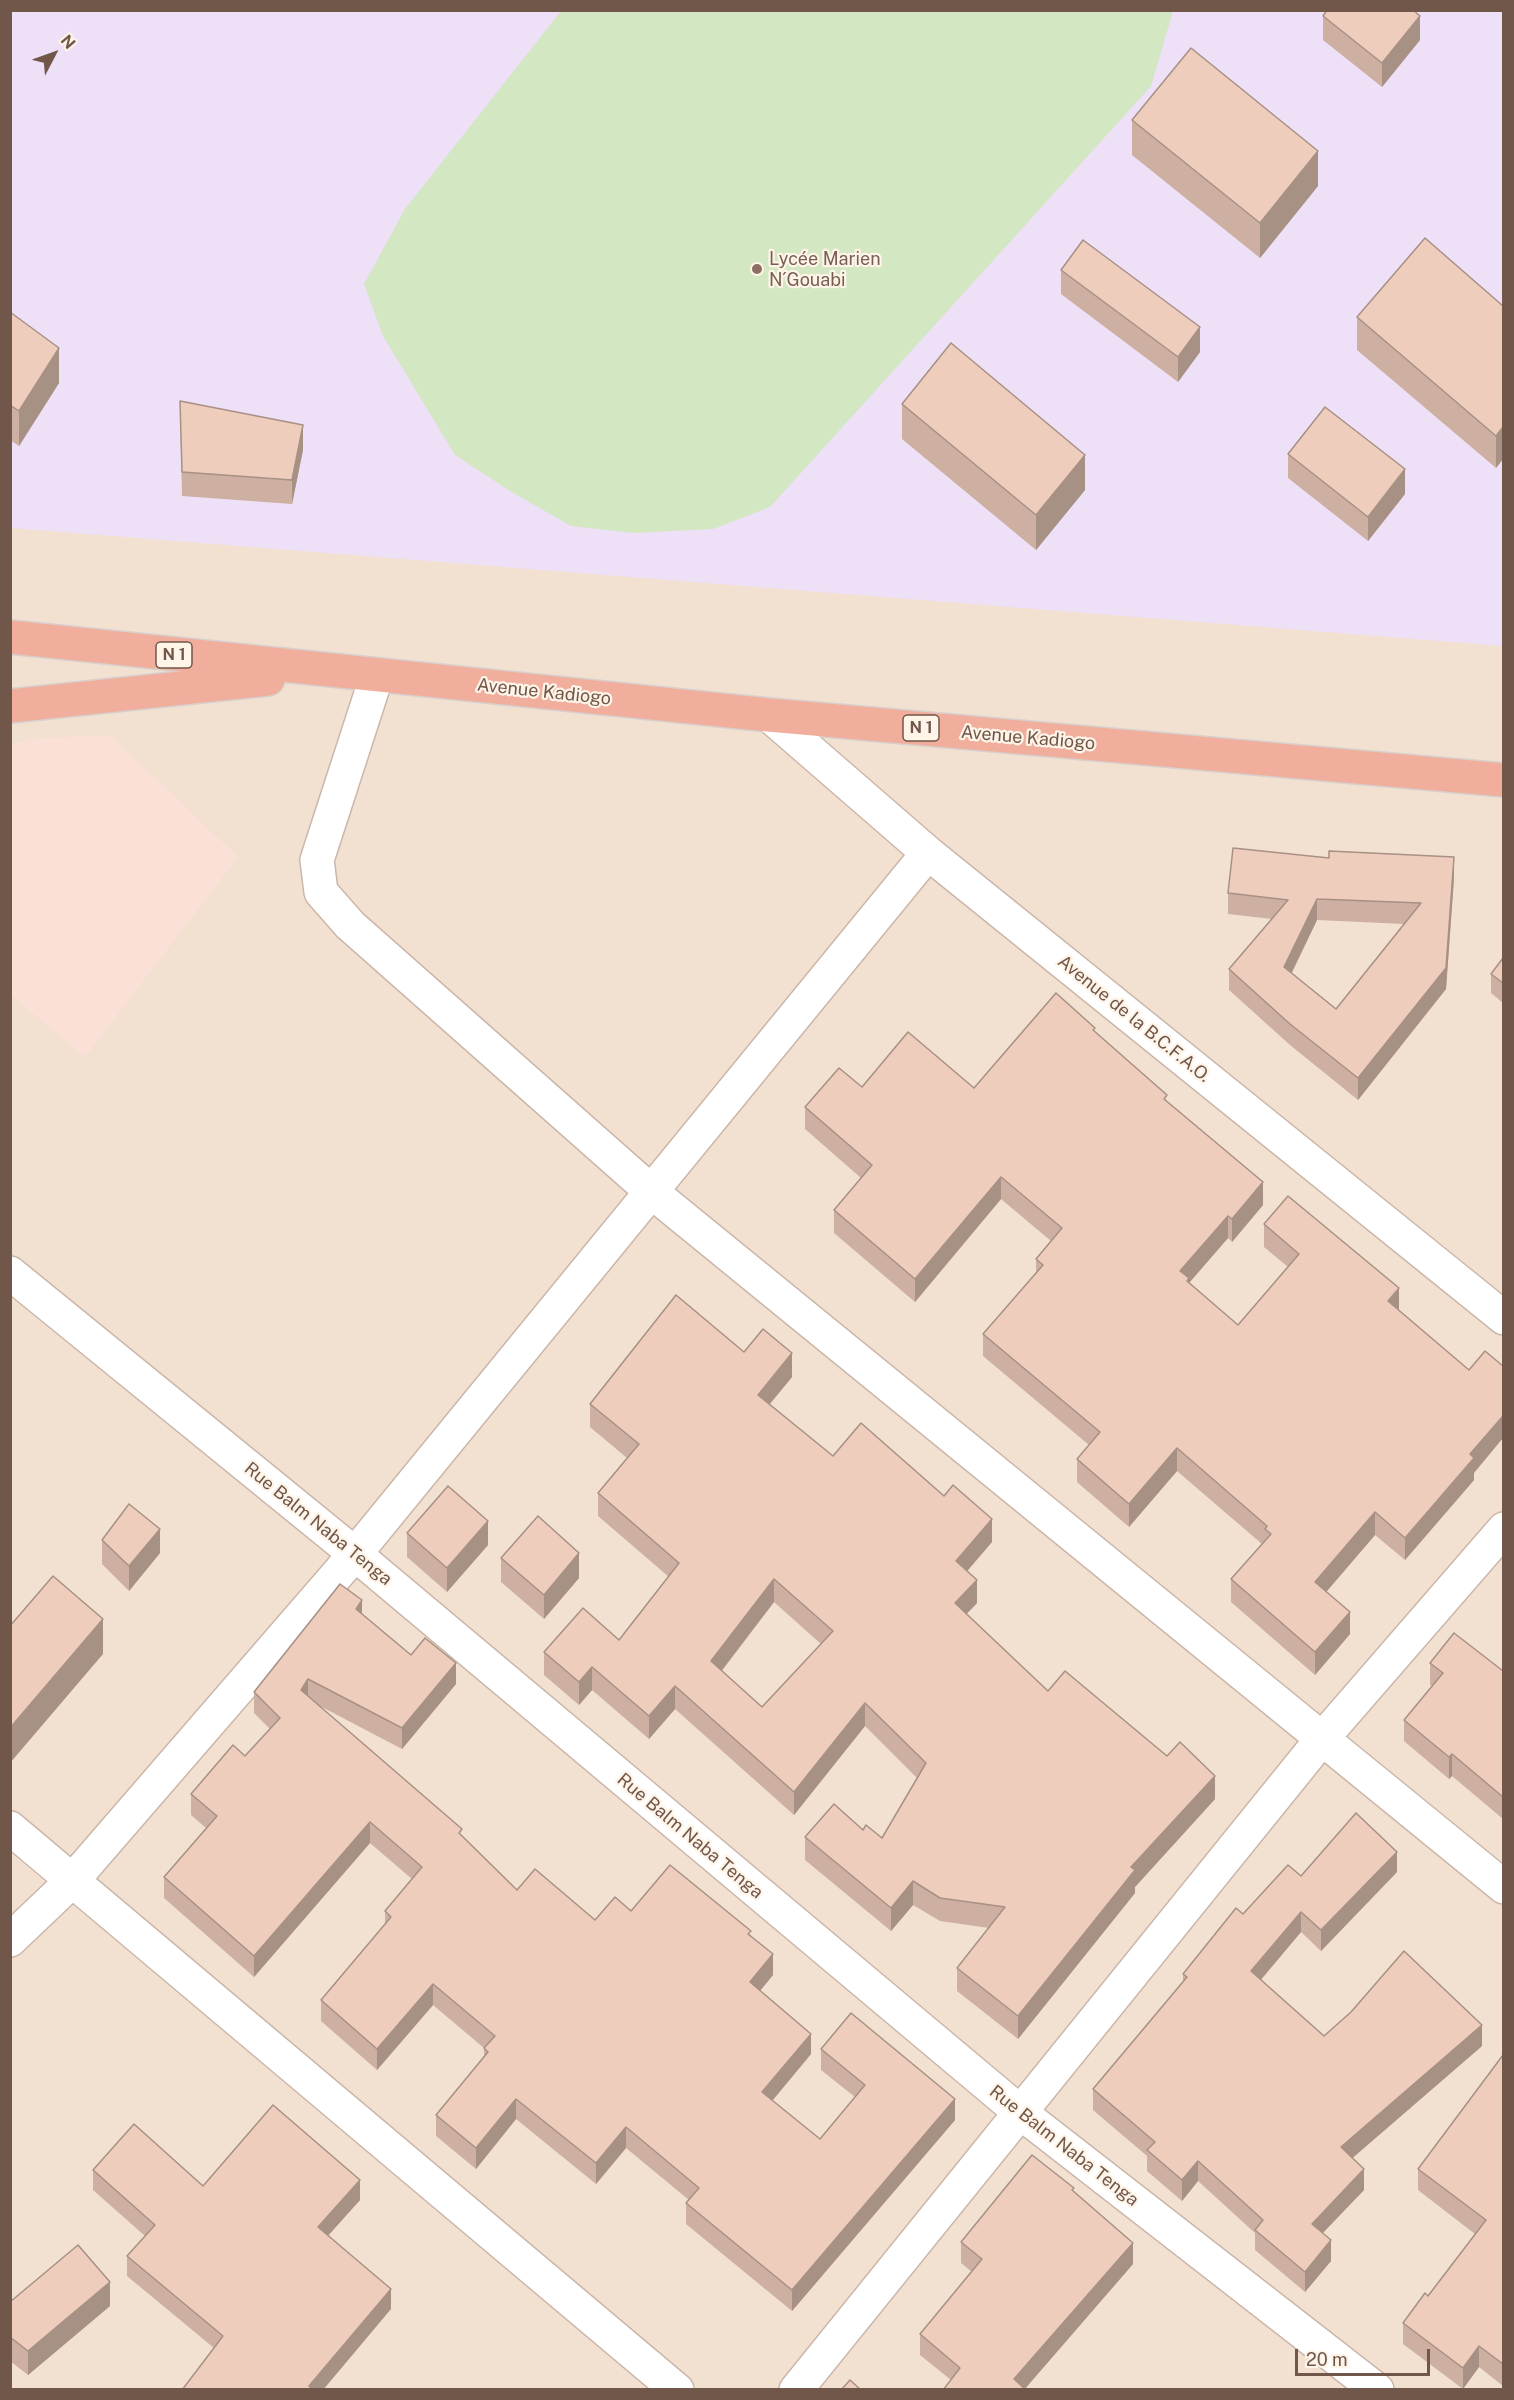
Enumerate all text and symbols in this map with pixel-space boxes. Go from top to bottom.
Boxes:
north arrow [24,24,84,84]
text: N [57,31,79,53]
place label: Lycée Marien N´Gouabi [769,248,881,290]
marker: Lycée Marien N´Gouabi [750,262,764,276]
road number: N 1 [156,642,192,668]
street label: Avenue Kadiogo [476,674,612,710]
road number: N 1 [903,715,939,741]
street label: Avenue Kadiogo [960,721,1096,755]
street label: Avenue de la B.C.F.A.O. [1053,951,1215,1087]
street label: Rue Balm Naba Tenga [240,1458,396,1590]
street label: Rue Balm Naba Tenga [613,1769,767,1903]
street label: Rue Balm Naba Tenga [985,2081,1143,2211]
scale bar [1298,2337,1433,2375]
text: 20 m [1306,2349,1348,2370]

